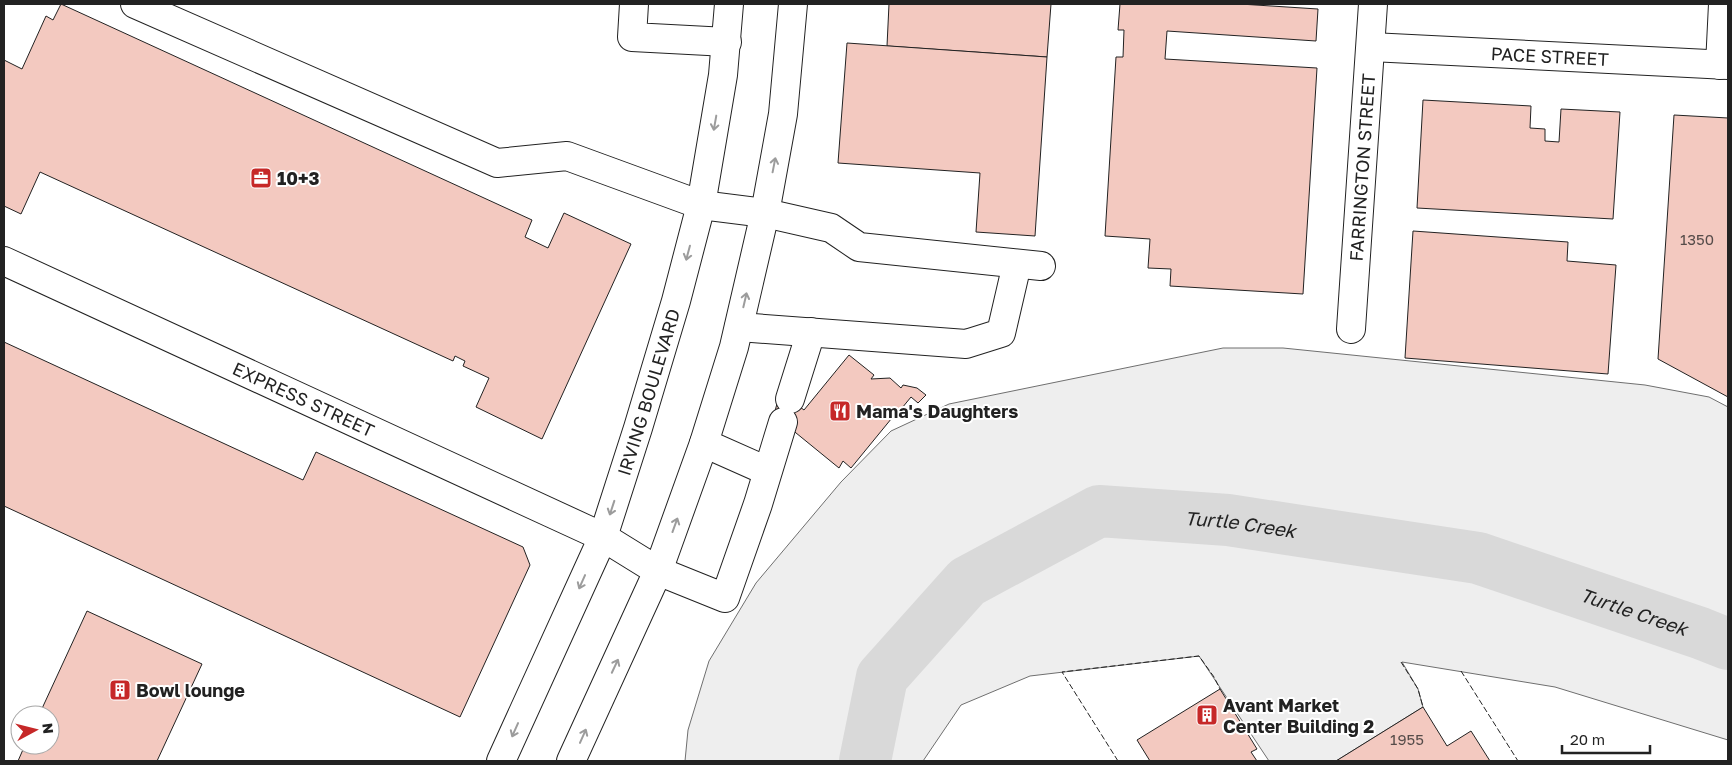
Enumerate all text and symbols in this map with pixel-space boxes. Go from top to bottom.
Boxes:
street label: PACE STREET [1490,42,1609,70]
street label: FARRINGTON STREET [1345,73,1379,262]
one-way arrow [709,115,719,131]
one-way arrow [769,157,779,173]
office icon: 10+3 [249,166,273,190]
place label: 10+3 [277,167,319,189]
house number: 1350 [1680,230,1714,248]
one-way arrow [683,244,693,260]
one-way arrow [741,292,750,308]
street label: IRVING BOULEVARD [612,306,684,478]
street label: EXPRESS STREET [229,357,378,441]
restaurant icon: Mama's Daughters [828,399,852,423]
place label: Mama's Daughters [856,400,1018,422]
one-way arrow [607,499,617,515]
water label: Turtle Creek [1184,506,1300,542]
one-way arrow [671,518,680,534]
one-way arrow [577,574,587,589]
water label: Turtle Creek [1578,582,1693,640]
one-way arrow [610,659,620,674]
building icon: Bowl lounge [108,678,132,702]
place label: Bowl lounge [136,679,245,701]
place label: Avant Market Center Building 2 [1223,694,1374,737]
building icon: Avant Market Center Building 2 [1195,703,1219,727]
north arrow [10,705,60,755]
text: N [39,722,57,735]
one-way arrow [510,722,520,737]
scale bar [1562,722,1650,754]
one-way arrow [578,729,588,744]
house number: 1955 [1390,730,1424,748]
text: 20 m [1570,730,1605,748]

